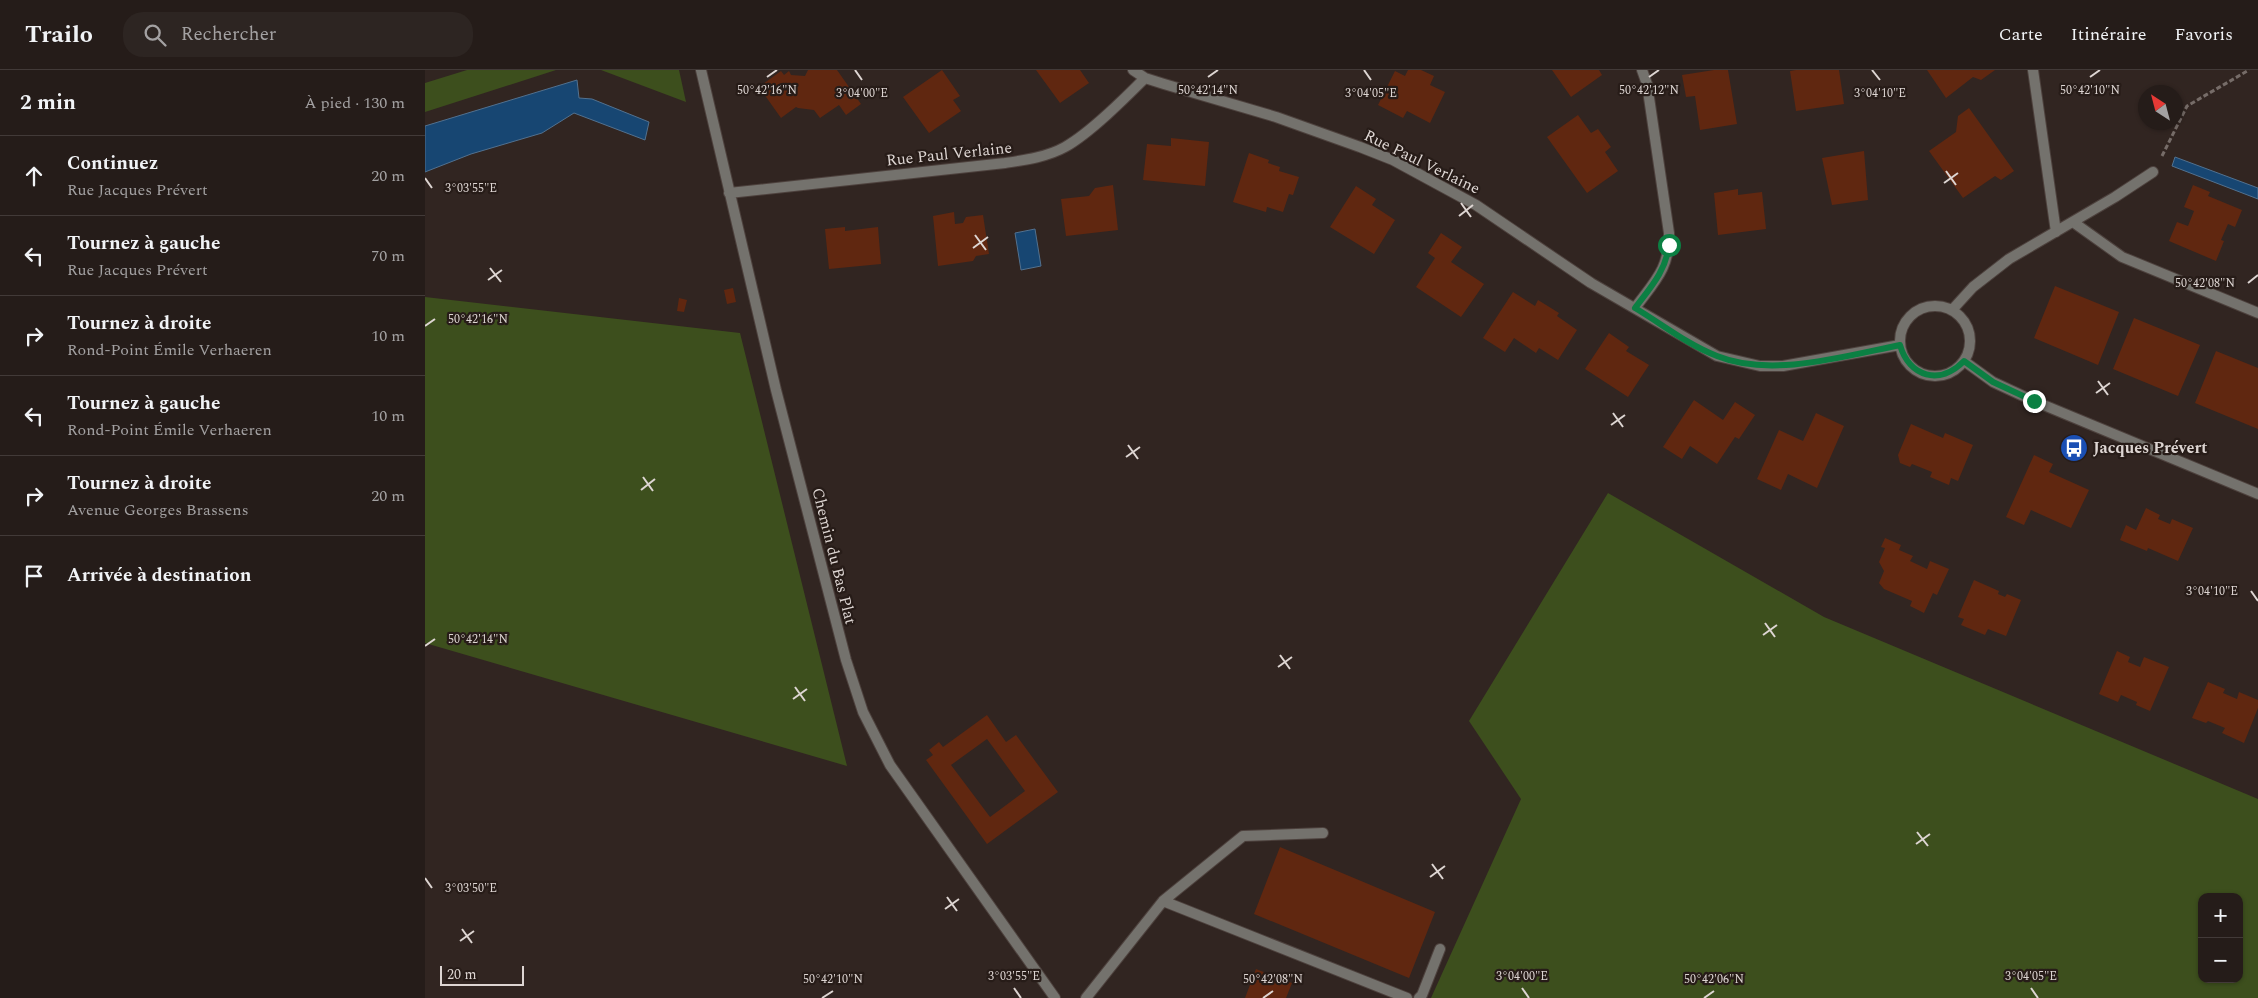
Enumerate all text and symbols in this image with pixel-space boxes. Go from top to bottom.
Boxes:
search box [123,12,473,57]
text: Trailo [25,17,93,53]
text: Rechercher [181,20,276,49]
icon: search [141,21,169,49]
text: Carte [1999,21,2043,48]
text: Itinéraire [2071,21,2147,48]
text: Favoris [2175,21,2233,48]
text: 50°42'16"N [737,81,797,100]
text: 50°42'14"N [1178,81,1238,100]
text: 50°42'12"N [1619,81,1679,100]
text: 50°42'10"N [2060,81,2120,100]
text: 3°04'00"E [836,84,888,103]
text: 3°04'05"E [1345,84,1397,103]
text: 3°04'10"E [1854,84,1906,103]
north arrow [2138,85,2183,130]
text: 2 min [20,87,76,119]
text: À pied · 130 m [304,91,405,115]
street label: Rue Paul Verlaine [1360,124,1484,200]
street label: Rue Paul Verlaine [885,135,1013,173]
text: Continuez [67,149,158,178]
icon: ahead [20,162,48,190]
text: 20 m [371,164,405,188]
text: Rue Jacques Prévert [67,178,208,202]
text: 3°03'55"E [445,179,497,198]
text: Tournez à gauche [67,229,220,258]
route start [1658,234,1681,257]
icon: left [20,242,48,270]
text: 70 m [371,244,405,268]
text: Rue Jacques Prévert [67,258,208,282]
text: 50°42'08"N [2175,274,2235,293]
text: Tournez à droite [67,309,211,338]
text: 50°42'16"N [448,310,508,329]
icon: right [20,322,48,350]
text: 10 m [371,324,405,348]
text: Rond-Point Émile Verhaeren [67,338,272,362]
text: Tournez à gauche [67,389,220,418]
route end [2023,390,2046,413]
icon: left [20,402,48,430]
text: 10 m [371,404,405,428]
text: Rond-Point Émile Verhaeren [67,418,272,442]
bus stop icon: Jacques Prévert [2059,433,2089,463]
place label: Jacques Prévert [2093,436,2207,460]
text: Tournez à droite [67,469,211,498]
icon: right [20,482,48,510]
text: 20 m [371,484,405,508]
street label: Chemin du Bas Plat [805,485,863,627]
text: Avenue Georges Brassens [67,498,249,522]
text: Arrivée à destination [67,561,251,590]
icon: arrive [20,562,48,590]
text: 3°04'10"E [2186,582,2238,601]
text: 50°42'14"N [448,630,508,649]
text: 3°03'50"E [445,879,497,898]
map controls [2198,893,2243,983]
button: + [2198,893,2243,938]
button: − [2198,938,2243,983]
scale bar [440,963,524,986]
text: 20 m [447,964,477,985]
text: 3°03'55"E [988,967,1040,986]
text: 3°04'00"E [1496,967,1548,986]
text: 3°04'05"E [2005,967,2057,986]
text: 50°42'10"N [803,970,863,989]
text: 50°42'08"N [1243,970,1303,989]
text: 50°42'06"N [1684,970,1744,989]

